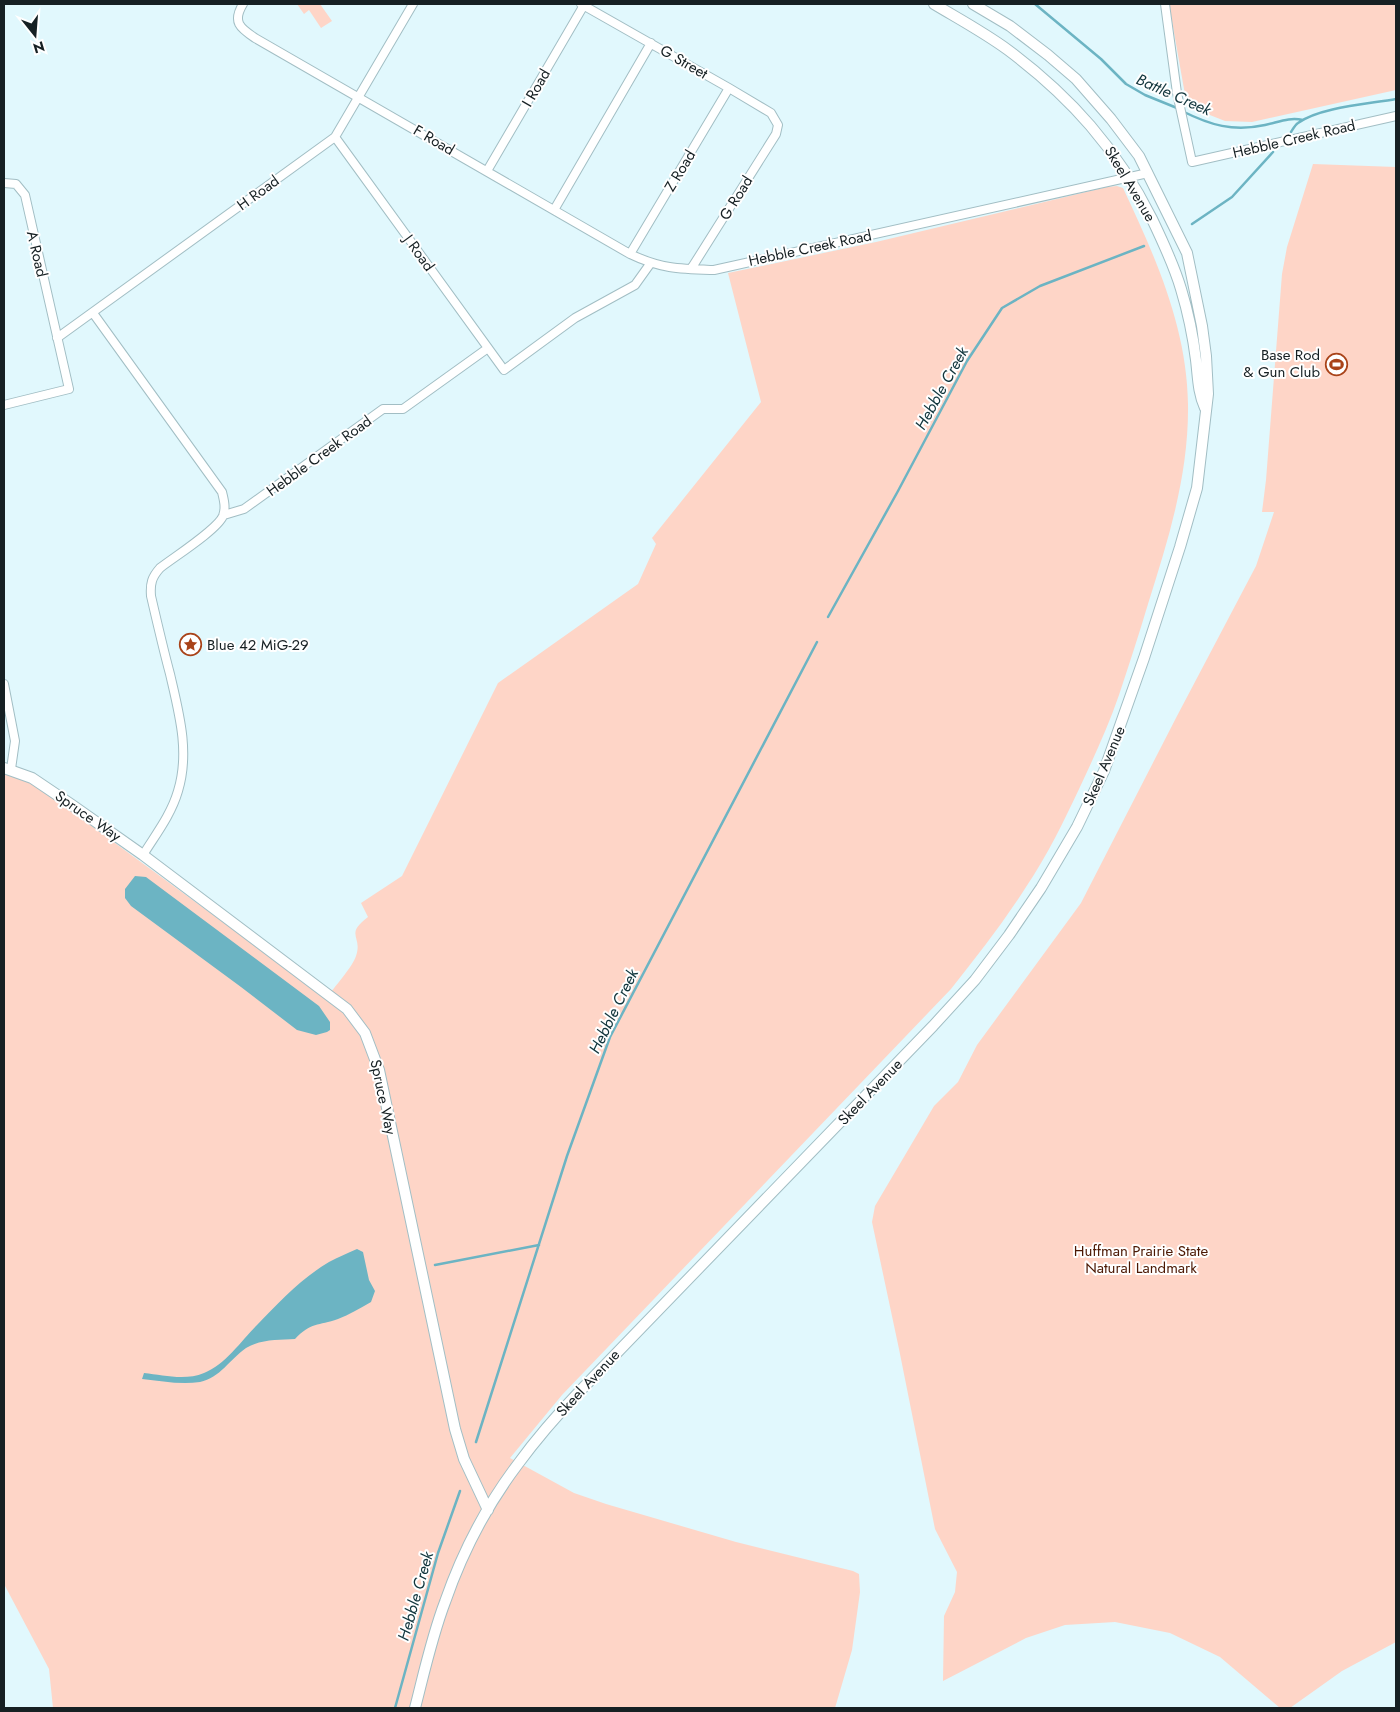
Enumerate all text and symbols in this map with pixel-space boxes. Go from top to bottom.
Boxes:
north arrow [10,10,60,60]
text: N [31,36,47,59]
street label: G Street [656,39,712,85]
street label: I Road [516,65,556,111]
water label: Battle Creek [1133,68,1216,122]
street label: Hebble Creek Road [1230,114,1358,164]
street label: F Road [409,119,459,161]
street label: Skeel Avenue [1099,142,1161,226]
street label: Z Road [659,146,701,196]
street label: H Road [232,170,284,216]
street label: G Road [714,172,758,224]
street label: Hebble Creek Road [746,224,874,272]
street label: A Road [21,229,53,279]
street label: J Road [397,229,440,276]
water label: Hebble Creek [909,342,974,434]
place label: Base Rod & Gun Club [1243,344,1320,383]
sports icon: Base Rod & Gun Club [1324,352,1348,376]
street label: Hebble Creek Road [262,410,376,502]
place icon: Blue 42 MiG-29 [179,633,203,657]
place label: Blue 42 MiG-29 [207,634,309,656]
street label: Skeel Avenue [1077,722,1131,809]
street label: Spruce Way [50,785,126,847]
water label: Hebble Creek [583,964,644,1057]
street label: Skeel Avenue [833,1054,908,1130]
street label: Spruce Way [364,1057,402,1137]
park label: Huffman Prairie State Natural Landmark [1074,1240,1208,1279]
street label: Skeel Avenue [551,1344,625,1421]
water label: Hebble Creek [392,1548,440,1643]

